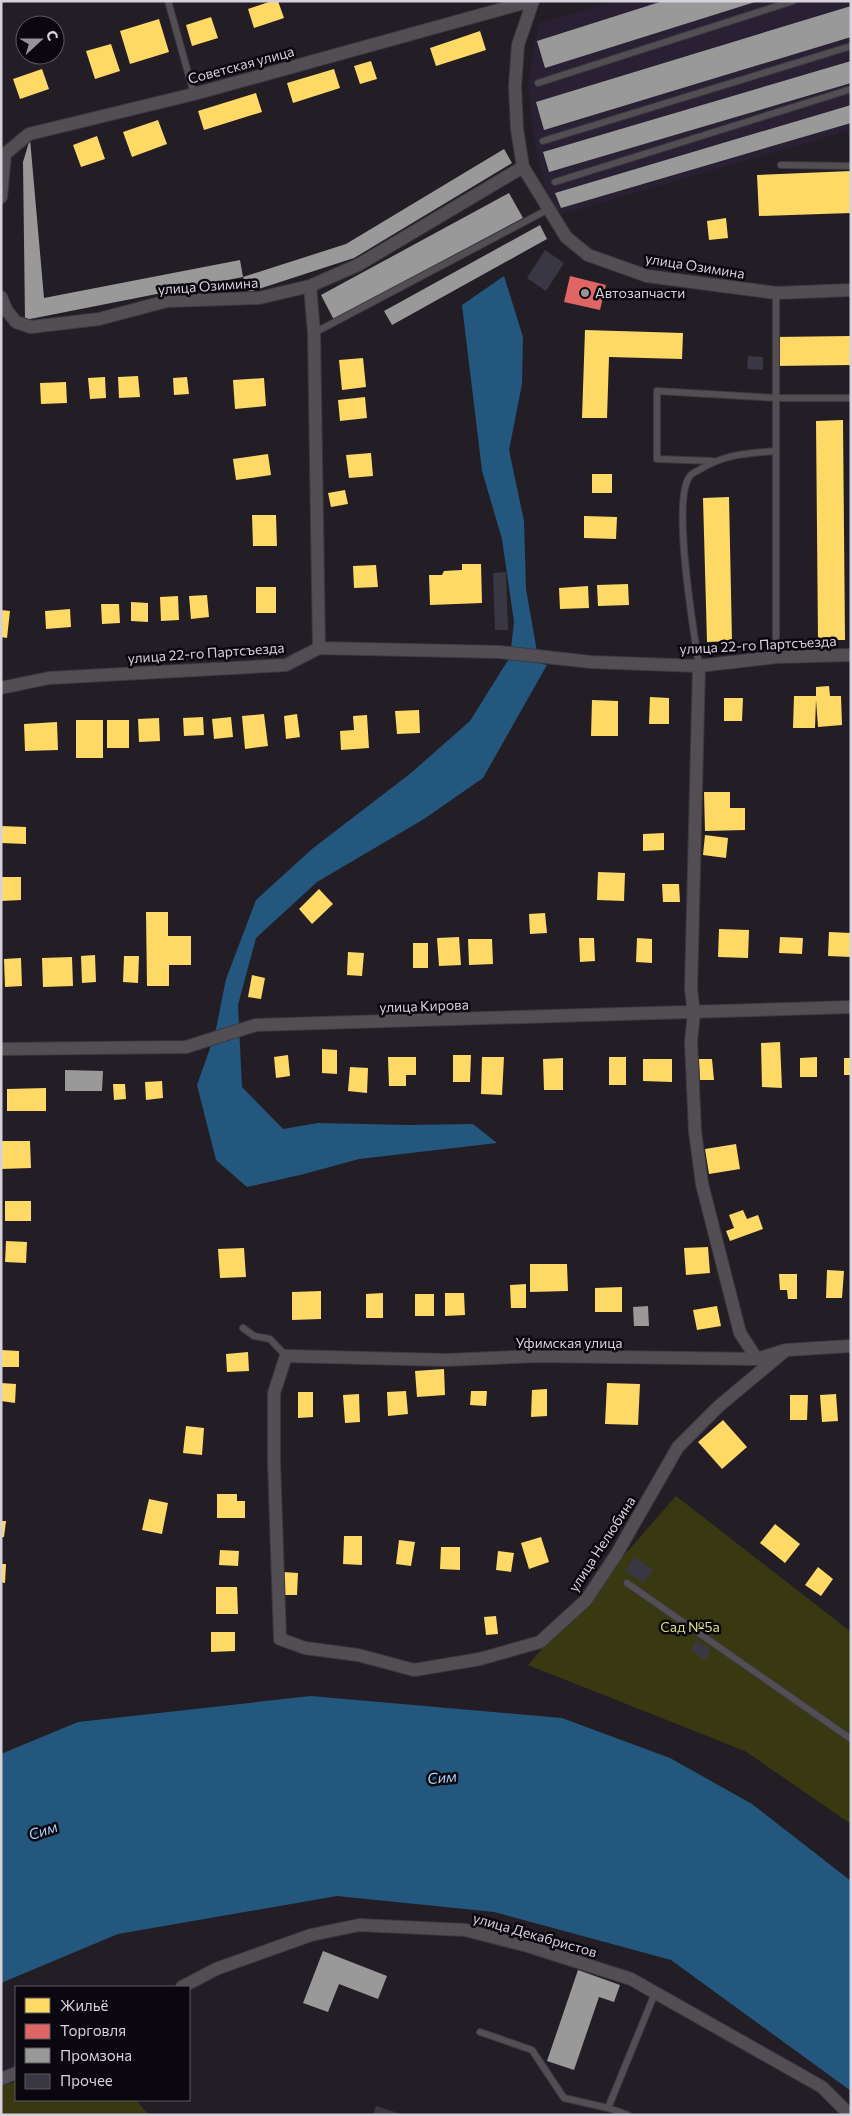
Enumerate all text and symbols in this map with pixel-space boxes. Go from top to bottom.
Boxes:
north arrow [15,15,65,65]
text: С [43,28,62,43]
street label: Советская улица [186,42,296,87]
street label: улица Озимина [644,249,746,282]
street label: улица Озимина [157,274,259,297]
place label: Автозапчасти [595,284,685,301]
marker: Автозапчасти [579,287,591,299]
street label: улица 22-го Партсъезда [679,632,837,657]
street label: улица 22-го Партсъезда [127,639,285,666]
street label: улица Кирова [379,995,469,1016]
street label: Уфимская улица [515,1334,623,1351]
street label: улица Нелюбина [564,1493,639,1595]
park label: Сад №5а [660,1618,720,1635]
water label: Сим [426,1767,457,1787]
water label: Сим [26,1817,60,1843]
street label: улица Декабристов [471,1909,599,1960]
legend [15,1986,190,2101]
text: Жильё [60,1996,108,2014]
text: Торговля [60,2021,126,2039]
text: Промзона [60,2046,132,2064]
text: Прочее [60,2071,113,2089]

